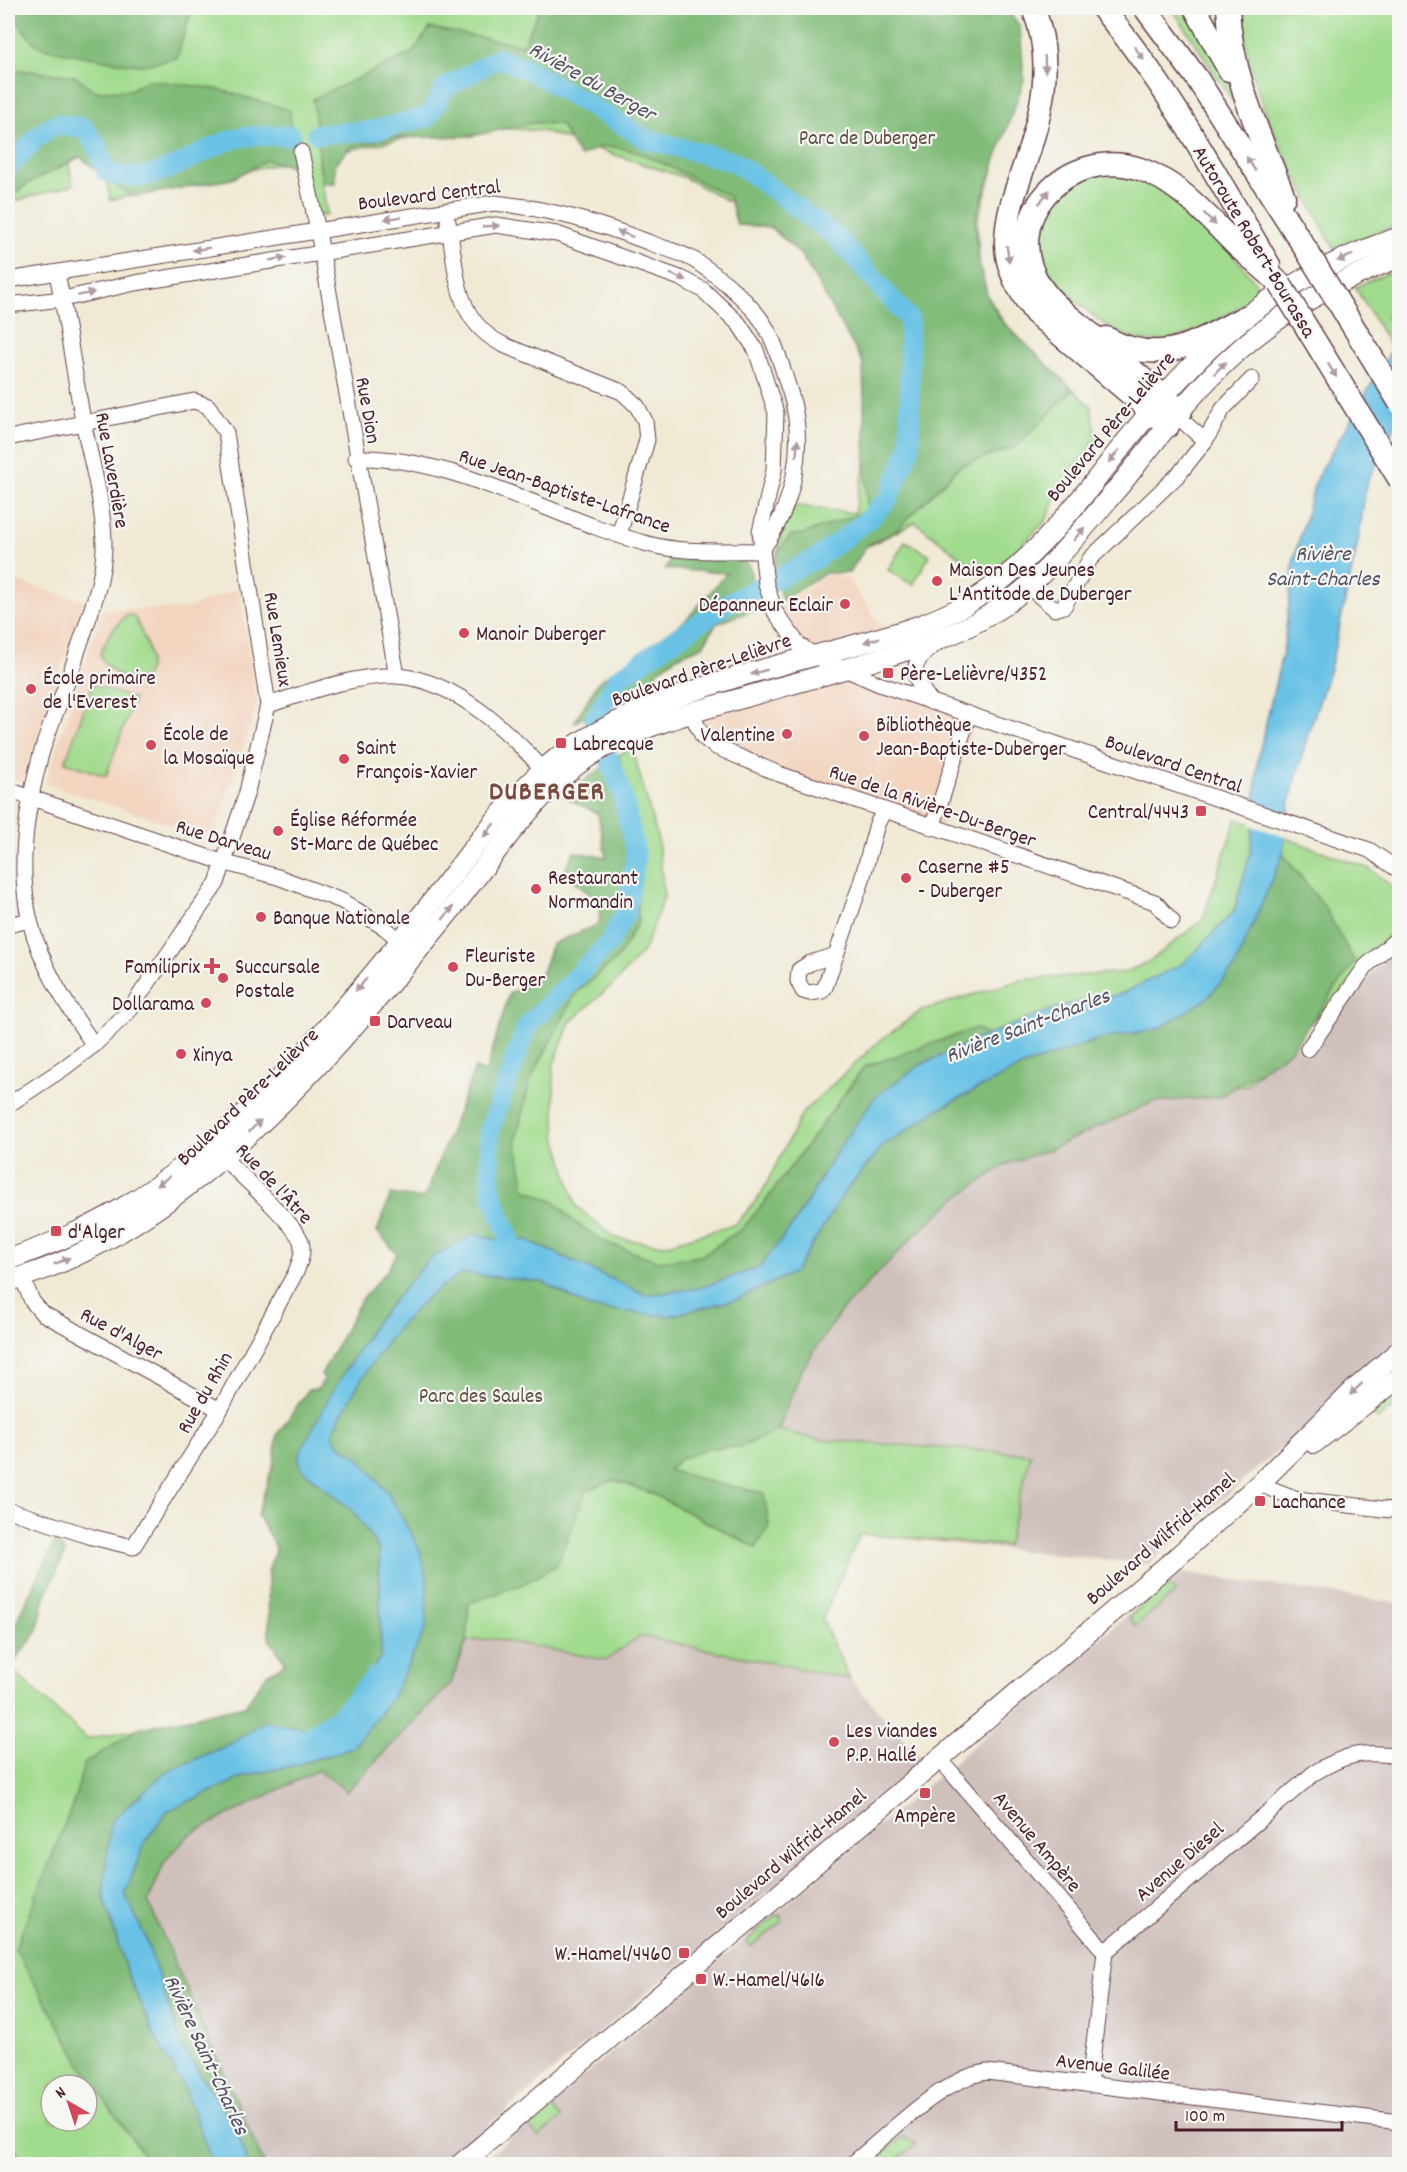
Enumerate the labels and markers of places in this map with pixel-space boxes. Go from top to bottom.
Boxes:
place label: Maison Des Jeunes L'Antitode de Duberger [949,557,1132,611]
marker: Maison Des Jeunes L'Antitode de Duberger [930,574,944,588]
place label: Dépanneur Eclair [699,592,833,622]
marker: Dépanneur Eclair [838,597,852,611]
place label: Manoir Duberger [476,621,606,651]
marker: Manoir Duberger [457,626,471,640]
place label: Père-Lelièvre/4352 [900,661,1047,691]
place label: École primaire de l'Everest [43,665,156,719]
marker: Père-Lelièvre/4352 [881,666,895,680]
marker: École primaire de l'Everest [24,682,38,696]
place label: Bibliothèque Jean-Baptiste-Duberger [876,712,1066,766]
place label: École de la Mosaïque [163,721,255,775]
place label: Valentine [701,722,775,752]
marker: Valentine [780,727,794,741]
marker: Bibliothèque Jean-Baptiste-Duberger [857,729,871,743]
place label: Labrecque [573,731,654,761]
place label: Saint François-Xavier [356,735,477,789]
marker: Labrecque [554,736,568,750]
marker: École de la Mosaïque [144,738,158,752]
marker: Saint François-Xavier [337,752,351,766]
place label: Central/4443 [1088,799,1189,829]
marker: Central/4443 [1194,804,1208,818]
place label: Église Réformée St-Marc de Québec [290,807,438,861]
marker: Église Réformée St-Marc de Québec [271,824,285,838]
place label: Caserne #5 - Duberger [918,854,1010,908]
place label: Restaurant Normandin [548,865,638,919]
marker: Caserne #5 - Duberger [899,871,913,885]
marker: Restaurant Normandin [529,882,543,896]
place label: Banque Nationale [273,905,410,935]
marker: Banque Nationale [254,910,268,924]
place label: Fleuriste Du-Berger [465,943,545,997]
place label: Familiprix [125,954,200,984]
place label: Succursale Postale [235,954,320,1008]
marker: Familiprix [205,959,219,973]
marker: Fleuriste Du-Berger [446,960,460,974]
marker: Succursale Postale [216,971,230,985]
place label: Dollarama [112,991,195,1021]
marker: Dollarama [199,996,213,1010]
place label: Darveau [387,1009,452,1039]
marker: Darveau [368,1014,382,1028]
place label: Xinya [193,1042,233,1072]
marker: Xinya [174,1047,188,1061]
place label: d'Alger [68,1219,125,1249]
marker: d'Alger [49,1224,63,1238]
place label: Lachance [1272,1489,1346,1519]
marker: Lachance [1253,1494,1267,1508]
place label: Les viandes P.P. Hallé [846,1718,938,1772]
marker: Les viandes P.P. Hallé [827,1735,841,1749]
marker: Ampère [918,1786,932,1800]
place label: Ampère [894,1803,956,1833]
place label: W.-Hamel/4460 [555,1941,672,1971]
marker: W.-Hamel/4460 [677,1946,691,1960]
place label: W.-Hamel/4616 [713,1967,825,1997]
marker: W.-Hamel/4616 [694,1972,708,1986]

